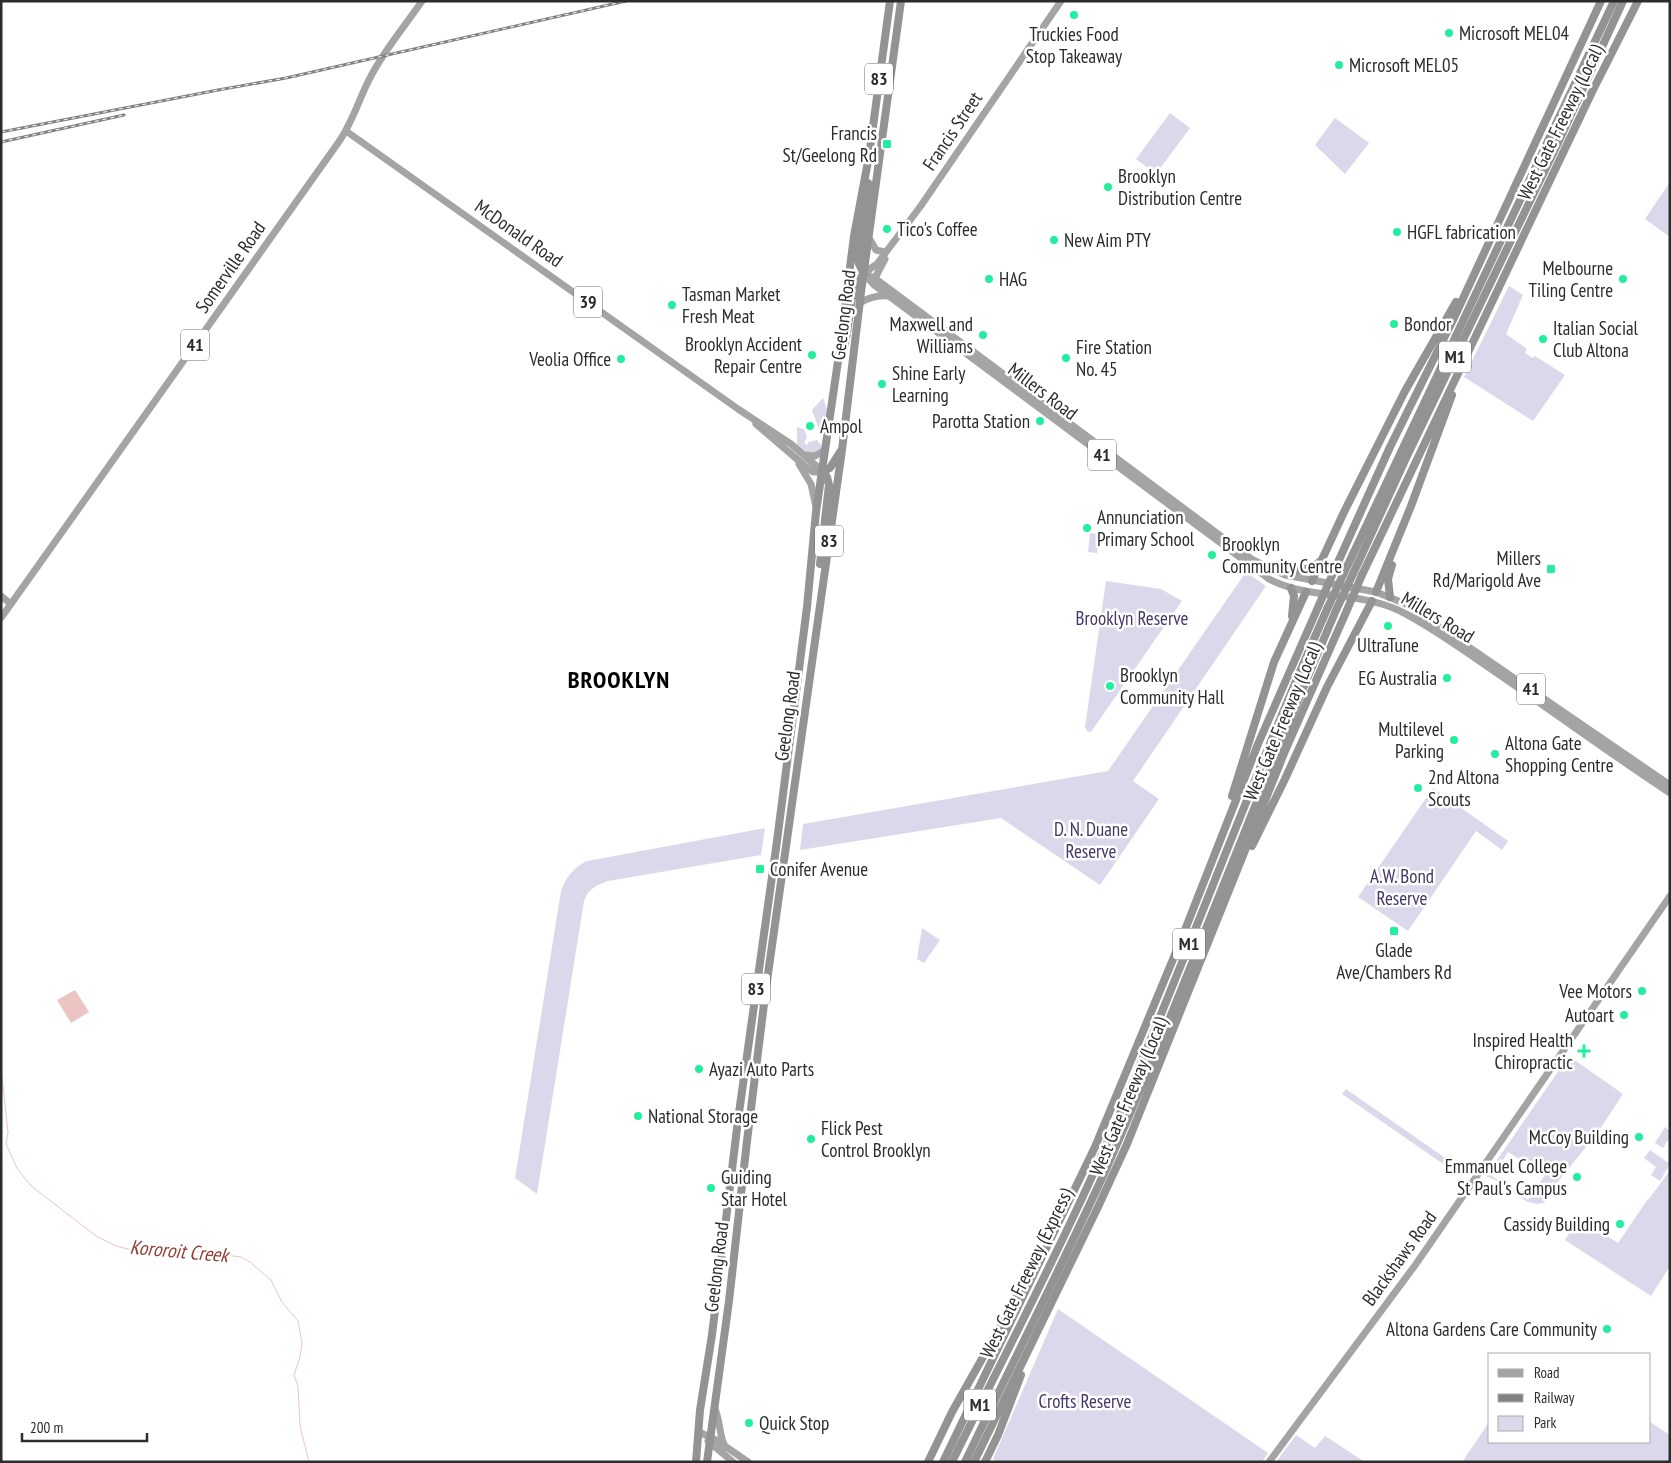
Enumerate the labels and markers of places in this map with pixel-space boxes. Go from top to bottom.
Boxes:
marker: Truckies Food Stop Takeaway [1068,9,1080,21]
place label: Microsoft MEL04 [1459,21,1569,45]
place label: Truckies Food Stop Takeaway [1026,22,1123,68]
marker: Microsoft MEL04 [1443,27,1455,39]
place label: Microsoft MEL05 [1349,53,1459,77]
marker: Microsoft MEL05 [1333,59,1345,71]
place label: Francis St/Geelong Rd [783,121,877,167]
marker: Francis St/Geelong Rd [881,138,893,150]
place label: Brooklyn Distribution Centre [1118,164,1242,210]
marker: Brooklyn Distribution Centre [1102,181,1114,193]
place label: Tico's Coffee [897,217,978,241]
place label: HGFL fabrication [1407,220,1516,244]
marker: Tico's Coffee [881,223,893,235]
marker: HGFL fabrication [1391,226,1403,238]
place label: New Aim PTY [1064,228,1151,252]
marker: New Aim PTY [1048,234,1060,246]
place label: Melbourne Tiling Centre [1529,256,1613,302]
place label: HAG [999,267,1027,291]
marker: HAG [983,273,995,285]
marker: Melbourne Tiling Centre [1617,273,1629,285]
place label: Tasman Market Fresh Meat [682,282,781,328]
marker: Tasman Market Fresh Meat [666,299,678,311]
place label: Maxwell and Williams [890,312,973,358]
place label: Bondor [1404,312,1452,336]
place label: Italian Social Club Altona [1553,316,1639,362]
marker: Bondor [1388,318,1400,330]
marker: Maxwell and Williams [977,329,989,341]
place label: Brooklyn Accident Repair Centre [685,332,803,378]
marker: Italian Social Club Altona [1537,333,1549,345]
place label: Fire Station No. 45 [1076,335,1152,381]
place label: Veolia Office [528,347,611,371]
marker: Brooklyn Accident Repair Centre [806,349,818,361]
marker: Fire Station No. 45 [1060,352,1072,364]
marker: Veolia Office [615,353,627,365]
place label: Shine Early Learning [892,361,966,407]
marker: Shine Early Learning [876,378,888,390]
place label: Parotta Station [932,409,1030,433]
place label: Ampol [820,414,863,438]
marker: Parotta Station [1034,415,1046,427]
marker: Ampol [804,420,816,432]
place label: Annunciation Primary School [1097,505,1195,551]
marker: Annunciation Primary School [1081,522,1093,534]
place label: Brooklyn Community Centre [1222,532,1342,578]
place label: Millers Rd/Marigold Ave [1433,546,1541,592]
marker: Brooklyn Community Centre [1206,549,1218,561]
marker: Millers Rd/Marigold Ave [1545,563,1557,575]
marker: UltraTune [1382,620,1394,632]
place label: UltraTune [1357,633,1419,657]
place label: Brooklyn Community Hall [1120,663,1225,709]
place label: EG Australia [1358,666,1437,690]
marker: EG Australia [1441,672,1453,684]
marker: Brooklyn Community Hall [1104,680,1116,692]
place label: Multilevel Parking [1378,717,1445,763]
place label: Altona Gate Shopping Centre [1505,731,1614,777]
marker: Multilevel Parking [1448,734,1460,746]
marker: Altona Gate Shopping Centre [1489,748,1501,760]
place label: 2nd Altona Scouts [1428,765,1499,811]
marker: 2nd Altona Scouts [1412,782,1424,794]
place label: Conifer Avenue [770,857,868,881]
marker: Conifer Avenue [754,863,766,875]
marker: Glade Ave/Chambers Rd [1388,925,1400,937]
place label: Glade Ave/Chambers Rd [1336,938,1452,984]
place label: Vee Motors [1558,979,1632,1003]
marker: Vee Motors [1636,985,1648,997]
place label: Autoart [1565,1003,1615,1027]
marker: Autoart [1618,1009,1630,1021]
place label: Inspired Health Chiropractic [1472,1028,1573,1074]
marker: Inspired Health Chiropractic [1577,1044,1591,1058]
place label: Ayazi Auto Parts [709,1057,814,1081]
marker: Ayazi Auto Parts [693,1063,705,1075]
place label: National Storage [648,1104,758,1128]
marker: National Storage [632,1110,644,1122]
place label: Flick Pest Control Brooklyn [821,1116,931,1162]
place label: McCoy Building [1529,1125,1629,1149]
marker: McCoy Building [1633,1131,1645,1143]
marker: Flick Pest Control Brooklyn [805,1133,817,1145]
place label: Emmanuel College St Paul's Campus [1445,1154,1567,1200]
place label: Guiding Star Hotel [721,1165,788,1211]
marker: Emmanuel College St Paul's Campus [1571,1171,1583,1183]
marker: Guiding Star Hotel [705,1182,717,1194]
place label: Cassidy Building [1503,1212,1610,1236]
marker: Cassidy Building [1614,1218,1626,1230]
place label: Altona Gardens Care Community [1386,1317,1598,1341]
marker: Altona Gardens Care Community [1601,1323,1613,1335]
place label: Quick Stop [759,1411,829,1435]
marker: Quick Stop [743,1417,755,1429]

